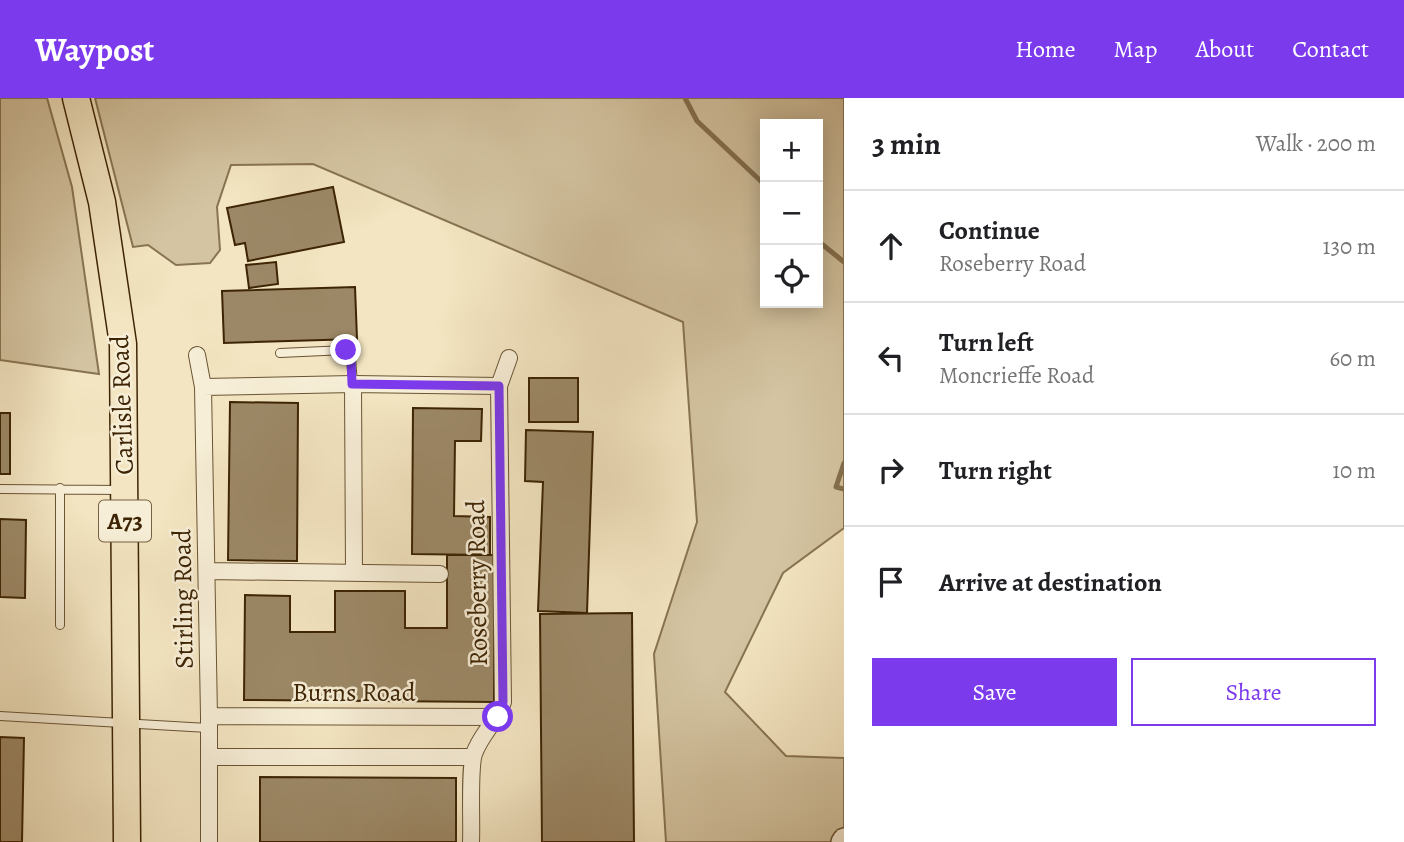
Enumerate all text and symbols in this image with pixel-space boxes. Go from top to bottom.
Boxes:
text: Waypost [35,27,154,72]
text: Home [1015,33,1076,65]
text: Map [1114,33,1158,65]
text: About [1196,33,1254,65]
text: Contact [1292,33,1369,65]
map controls [760,119,823,308]
button: + [760,119,823,182]
text: 3 min [872,124,941,164]
text: Walk · 200 m [1256,128,1376,159]
button: − [760,182,823,245]
text: Continue [939,213,1040,248]
icon: ahead [872,227,910,265]
text: 130 m [1323,231,1376,262]
button: locate [760,245,823,308]
text: Roseberry Road [939,248,1086,279]
text: Turn left [939,325,1034,360]
route end [330,334,361,365]
street label: Carlisle Road [102,335,142,475]
icon: left [872,339,910,377]
text: 60 m [1329,343,1376,374]
text: Moncrieffe Road [939,360,1094,391]
icon: right [872,451,910,489]
text: Turn right [939,453,1052,488]
text: 10 m [1332,455,1376,486]
road number: A73 [99,500,151,542]
street label: Roseberry Road [458,500,496,666]
street label: Stirling Road [164,529,202,669]
icon: arrive [872,563,910,601]
text: Arrive at destination [939,565,1162,600]
button: Save [872,658,1117,726]
button: Share [1131,658,1376,726]
street label: Burns Road [292,675,416,710]
route start [482,701,513,732]

